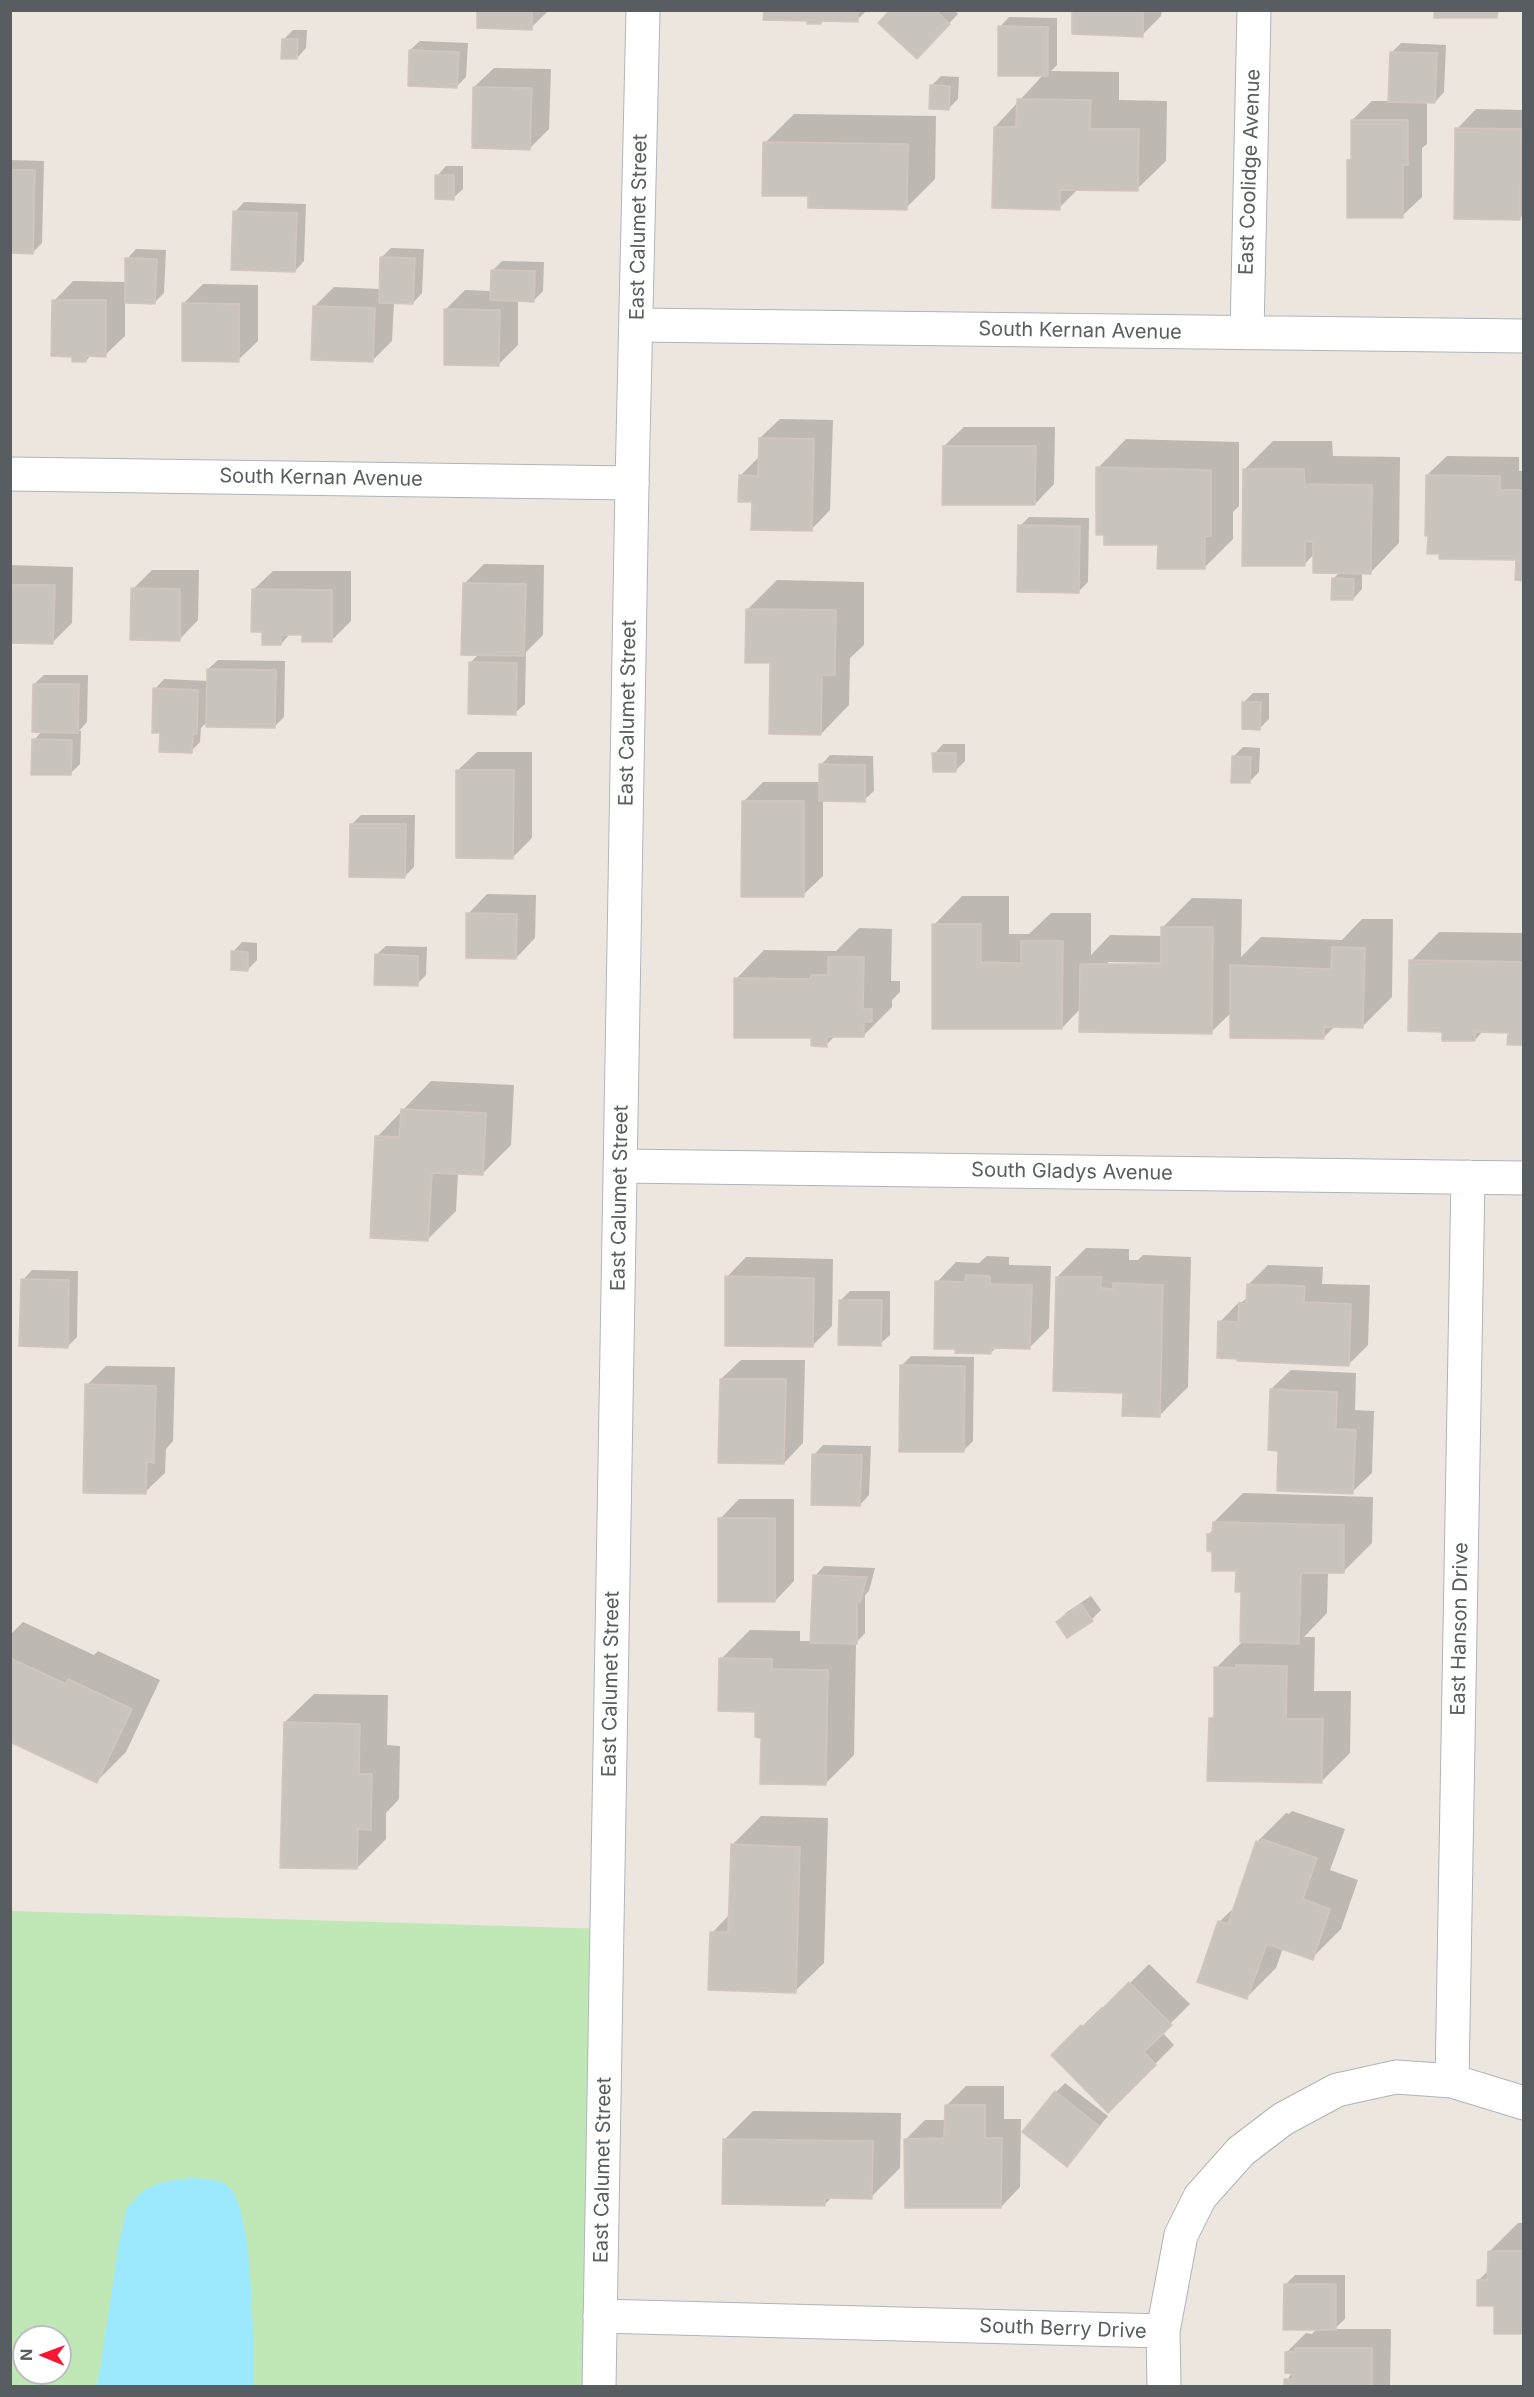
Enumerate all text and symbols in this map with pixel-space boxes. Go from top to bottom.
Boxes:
street label: East Coolidge Avenue [1234,68,1266,276]
street label: East Calumet Street [625,134,653,320]
street label: South Kernan Avenue [978,317,1182,345]
street label: South Kernan Avenue [219,464,423,492]
street label: East Calumet Street [614,620,642,806]
street label: East Calumet Street [606,1105,634,1291]
street label: South Gladys Avenue [971,1158,1173,1186]
street label: East Hanson Drive [1446,1542,1474,1716]
street label: East Calumet Street [597,1591,625,1777]
street label: East Calumet Street [589,2077,617,2263]
street label: South Berry Drive [979,2314,1147,2344]
north arrow [12,2325,72,2385]
text: N [16,2348,36,2361]

